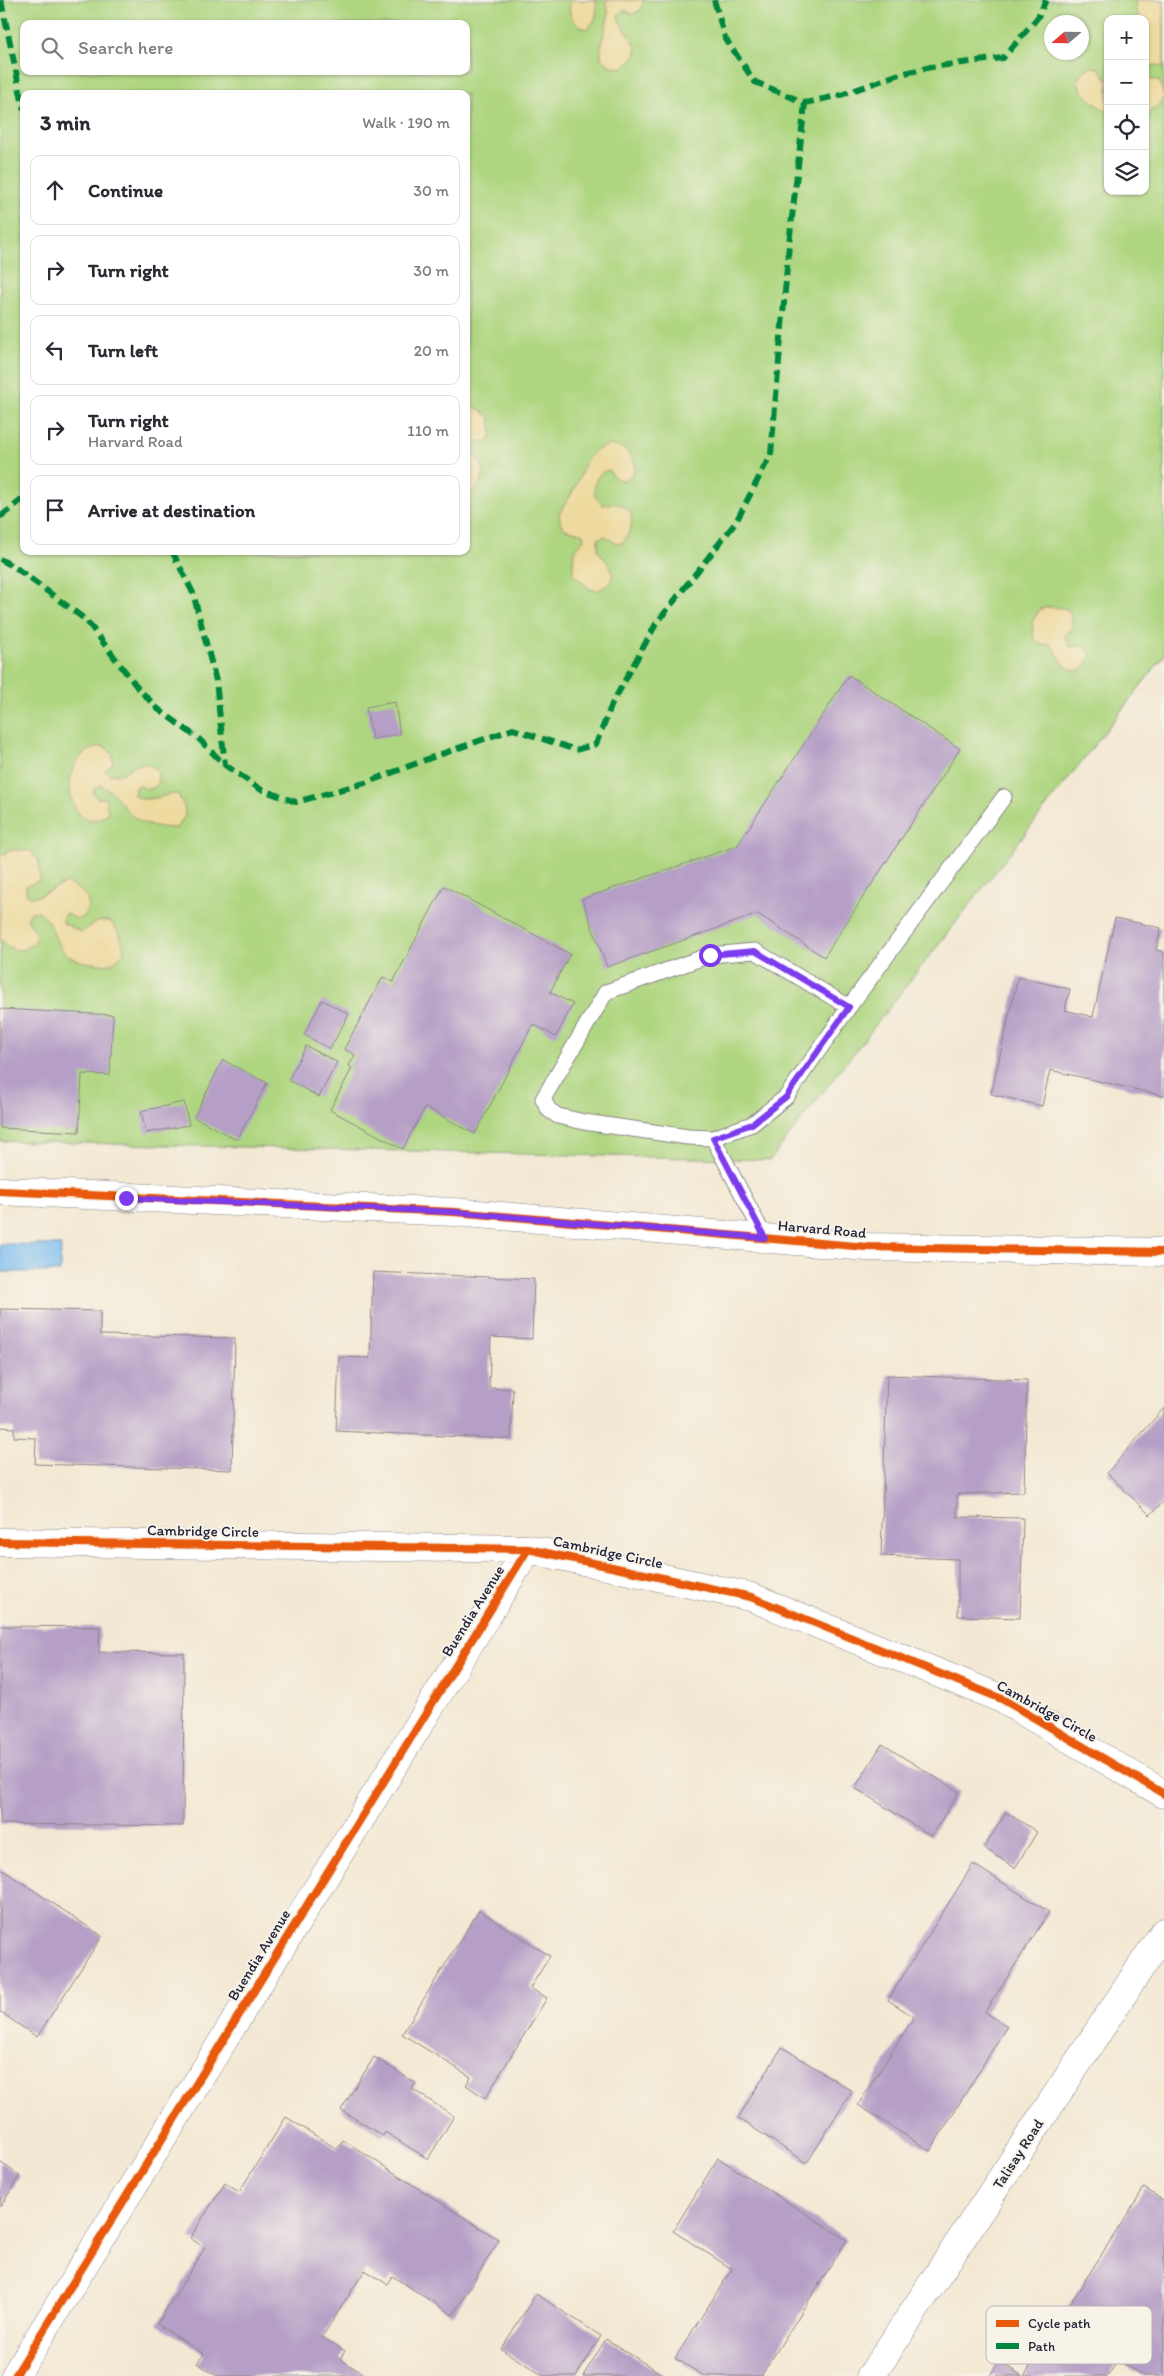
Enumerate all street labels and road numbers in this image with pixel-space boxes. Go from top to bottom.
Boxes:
street label: Harvard Road [777,1216,867,1242]
street label: Cambridge Circle [147,1521,259,1541]
street label: Cambridge Circle [551,1532,665,1572]
street label: Buendia Avenue [438,1562,508,1660]
street label: Cambridge Circle [994,1676,1100,1746]
street label: Buendia Avenue [224,1906,294,2004]
street label: Talisay Road [989,2115,1048,2192]

